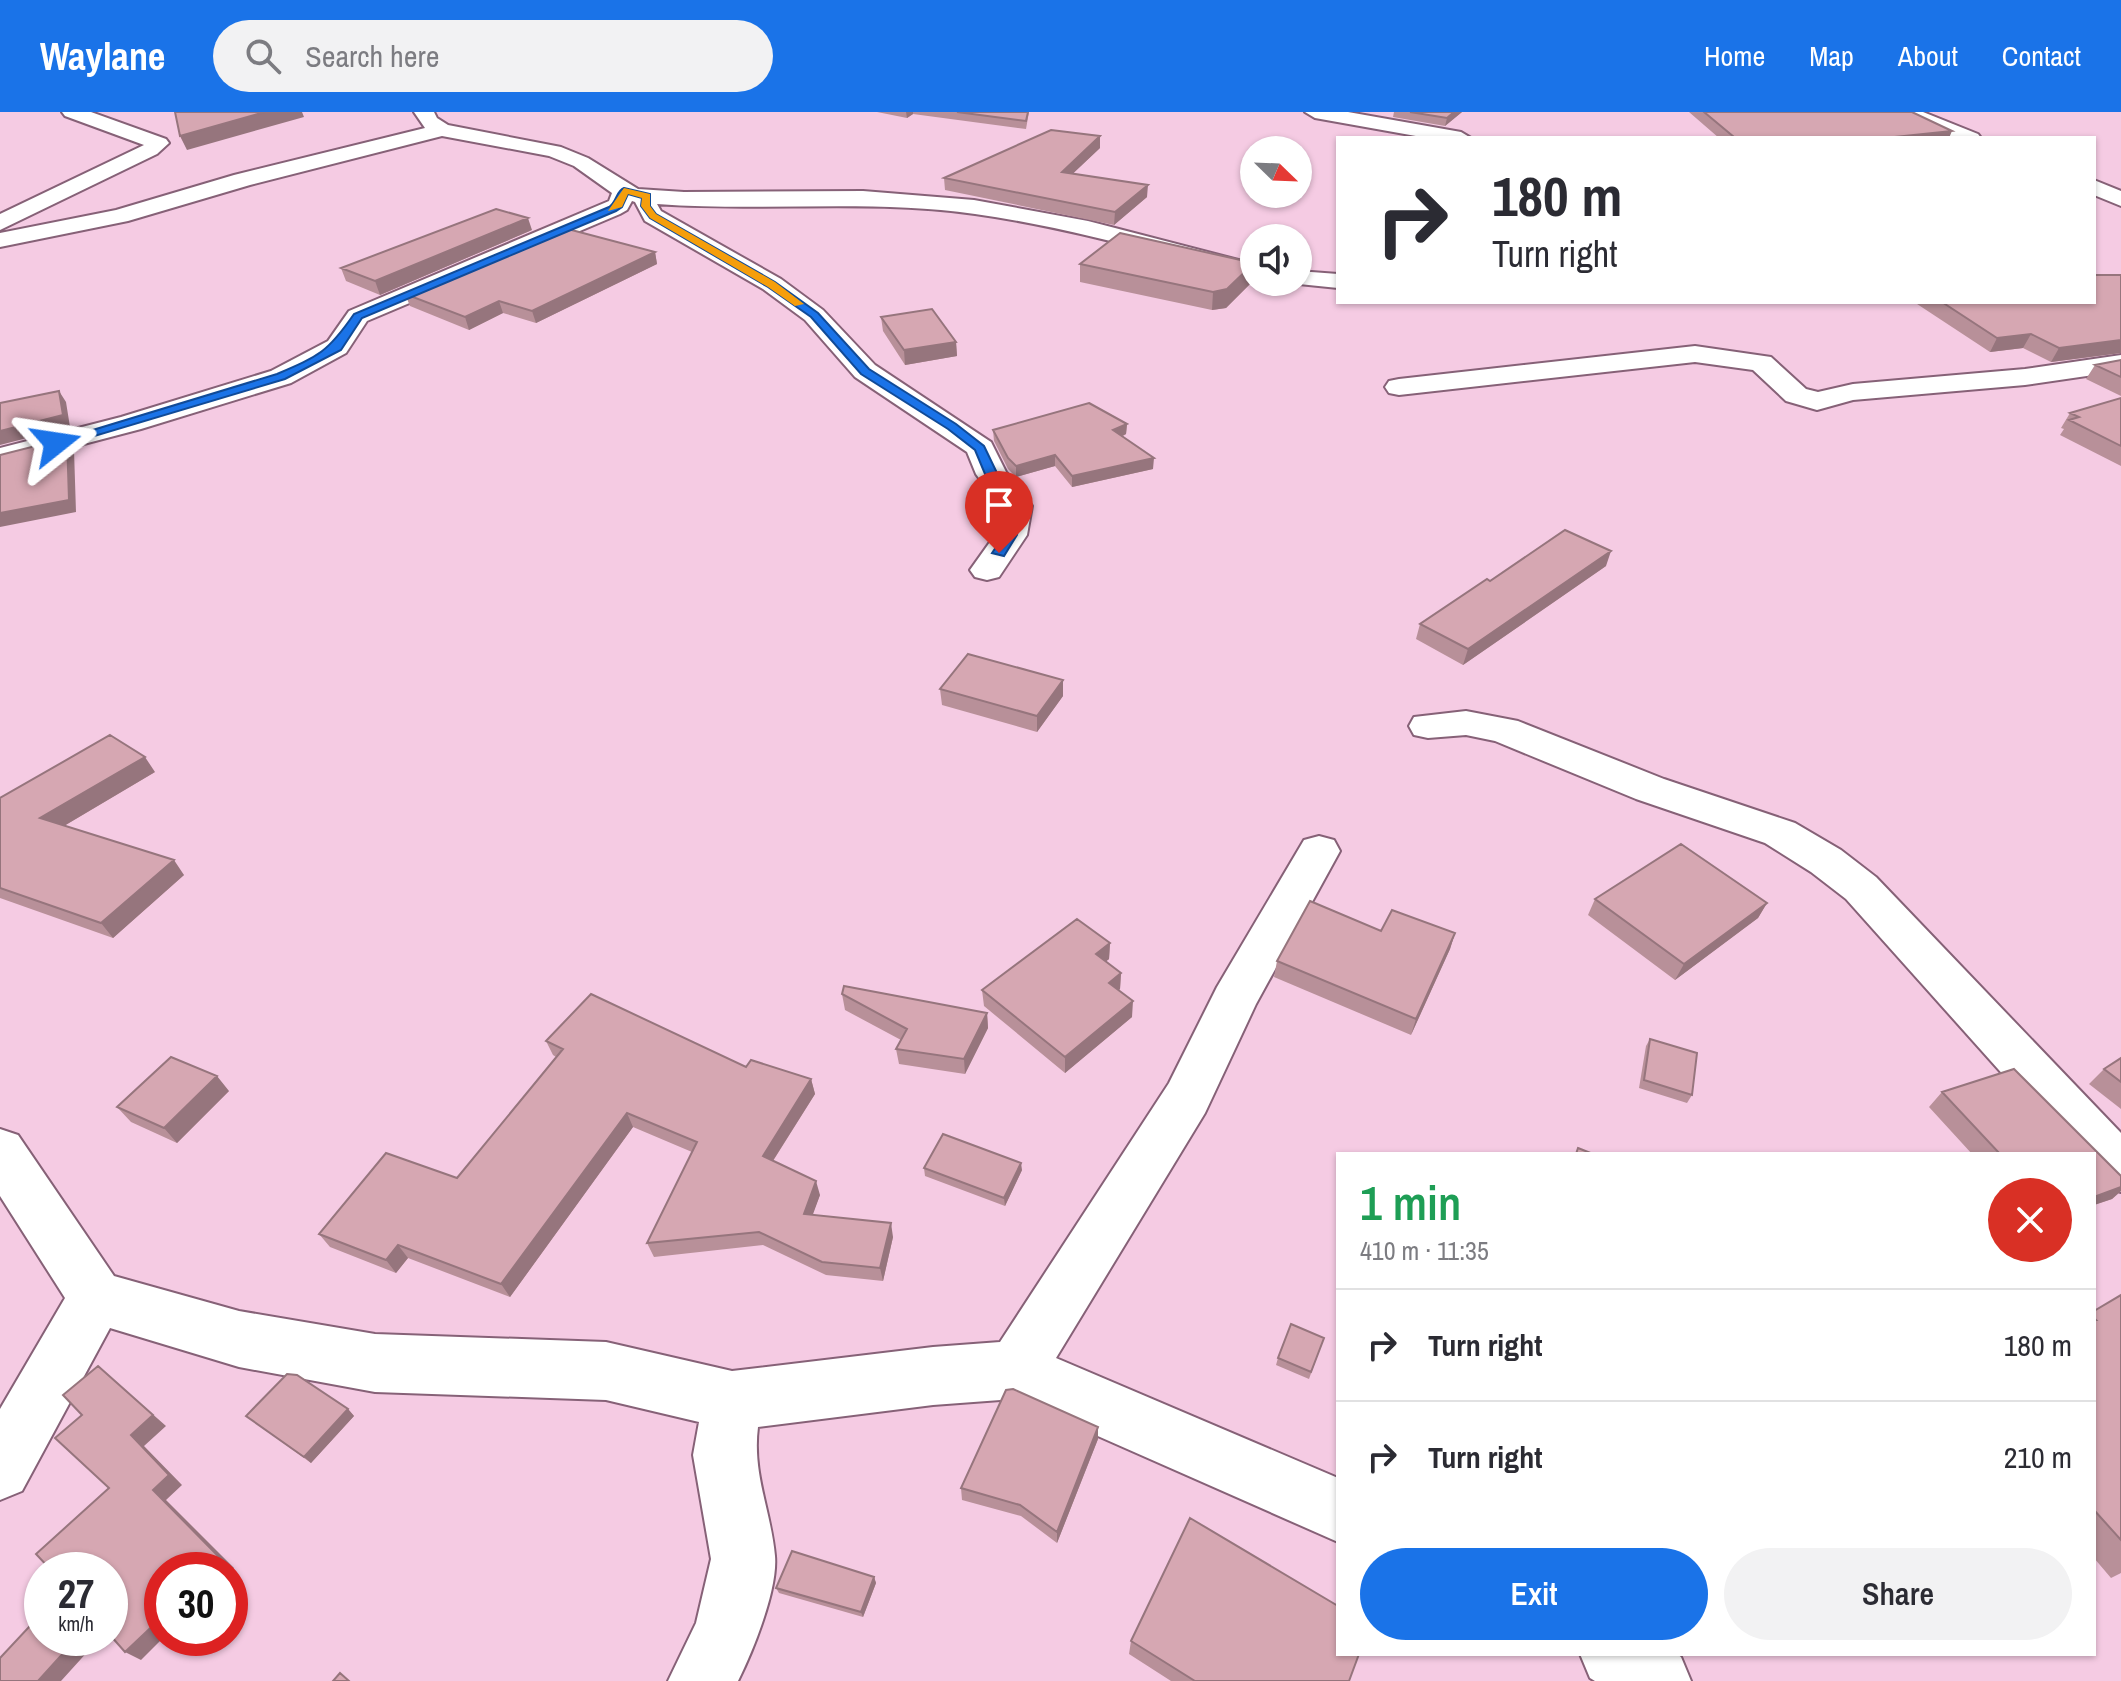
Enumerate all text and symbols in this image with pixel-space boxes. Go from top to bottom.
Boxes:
search box [213,20,773,92]
text: Waylane [40,31,165,82]
icon: search [241,34,285,78]
text: Search here [305,36,439,76]
text: Home [1704,37,1765,75]
text: Map [1809,37,1854,75]
text: About [1898,37,1958,75]
text: Contact [2002,37,2081,75]
north arrow [1240,136,1312,208]
map controls [1240,136,1312,296]
text: 180 m [1492,158,1622,233]
icon: right [1360,168,1464,272]
button: sound [1240,224,1312,296]
text: Turn right [1492,230,1617,278]
position arrow [14,401,98,485]
pin [965,471,1033,553]
icon: arrive [977,483,1021,527]
text: 1 min [1360,1170,1461,1235]
button: close [1988,1178,2072,1262]
text: 410 m · 11:35 [1360,1233,1489,1268]
icon: right [1360,1323,1404,1367]
text: Turn right [1428,1325,1542,1365]
text: 180 m [2004,1325,2072,1365]
icon: right [1360,1435,1404,1479]
text: Turn right [1428,1437,1542,1477]
text: 210 m [2004,1437,2072,1477]
button: Exit [1360,1548,1708,1640]
button: Share [1724,1548,2072,1640]
speed limit sign: 30 [144,1552,248,1656]
text: 27 [58,1567,94,1620]
text: km/h [58,1610,94,1637]

